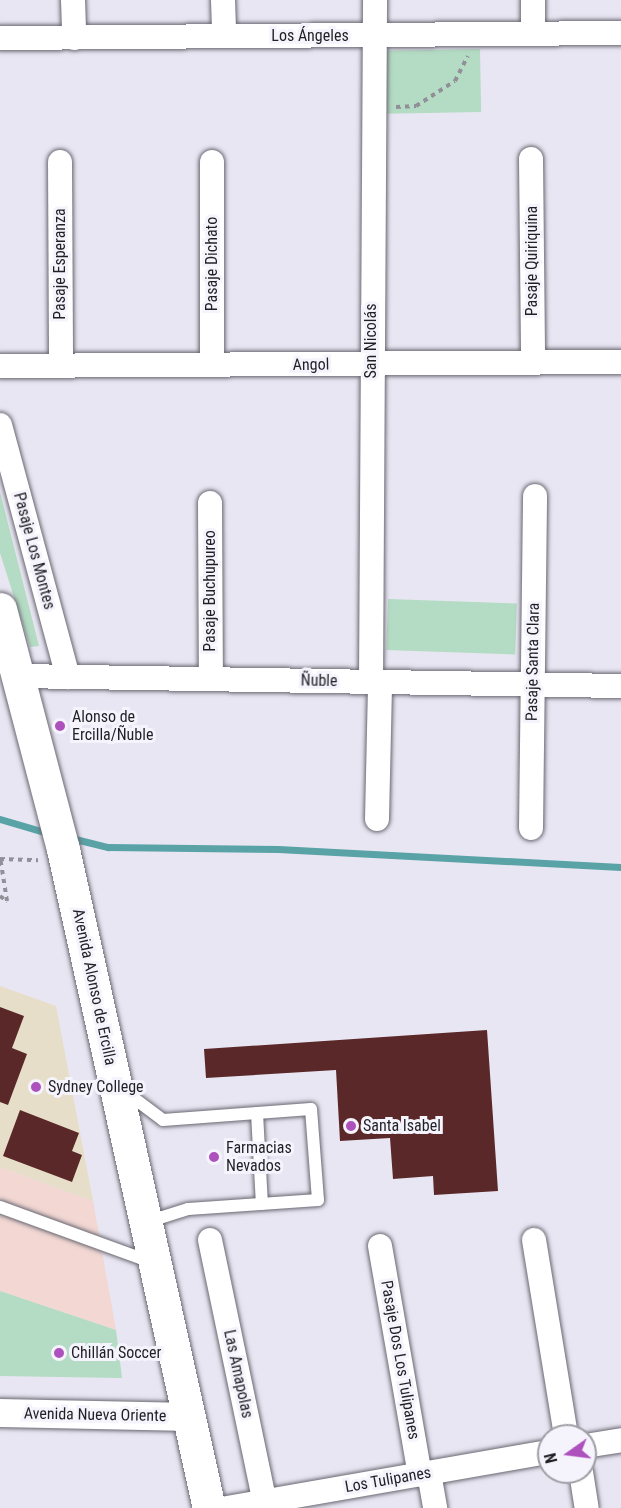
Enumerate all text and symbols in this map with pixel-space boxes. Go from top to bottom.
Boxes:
street label: Los Ángeles [271,26,349,46]
street label: Pasaje Quiriquina [522,206,542,316]
street label: Pasaje Esperanza [50,208,70,320]
street label: Pasaje Dichato [202,217,222,311]
street label: San Nicolás [361,303,381,379]
street label: Angol [293,355,329,375]
street label: Pasaje Los Montes [9,490,59,612]
street label: Pasaje Buchupureo [200,530,220,652]
street label: Pasaje Santa Clara [522,603,544,721]
street label: Ñuble [300,671,338,691]
place label: Alonso de Ercilla/Ñuble [72,707,153,745]
marker: Alonso de Ercilla/Ñuble [53,719,67,733]
street label: Avenida Alonso de Ercilla [68,907,120,1067]
place label: Sydney College [48,1077,144,1097]
marker: Sydney College [29,1080,43,1094]
place label: Santa Isabel [363,1116,441,1136]
marker: Santa Isabel [344,1119,358,1133]
place label: Farmacias Nevados [226,1138,292,1176]
marker: Farmacias Nevados [207,1150,221,1164]
street label: Pasaje Dos Los Tulipanes [377,1279,423,1441]
street label: Las Amapolas [219,1328,257,1420]
place label: Chillán Soccer [71,1343,161,1363]
marker: Chillán Soccer [52,1346,66,1360]
street label: Avenida Nueva Oriente [24,1404,166,1426]
north arrow [537,1424,597,1484]
text: N [541,1451,561,1465]
street label: Los Tulipanes [343,1463,433,1497]

